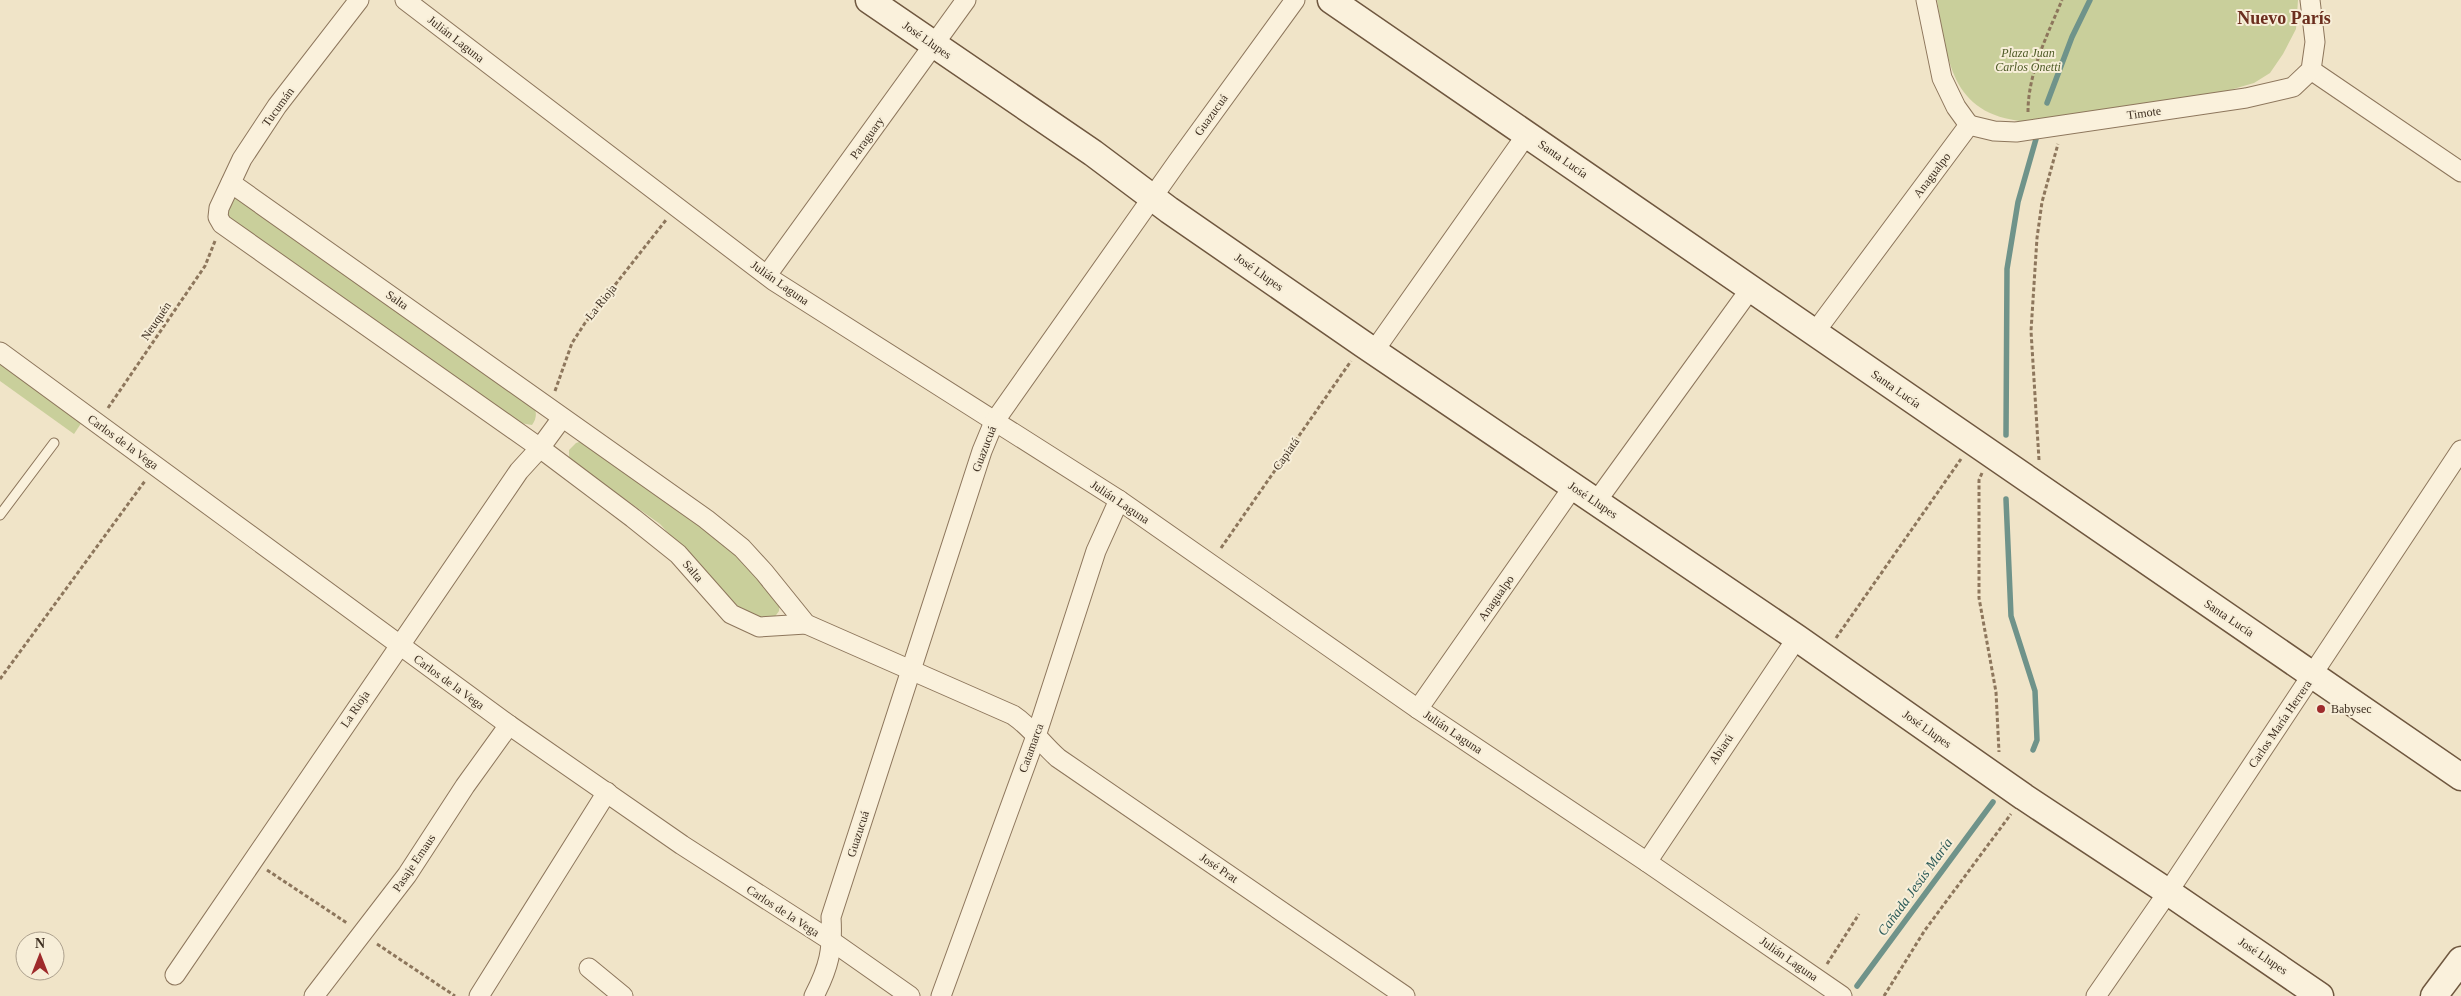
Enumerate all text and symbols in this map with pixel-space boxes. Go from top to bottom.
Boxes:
district label: Nuevo París [2237,8,2331,28]
street label: Julián Laguna [425,13,487,66]
street label: José Llupes [900,18,954,62]
park label: Plaza Juan Carlos Onetti [1995,46,2061,74]
street label: Tucumán [259,85,297,129]
street label: Guazucuá [1191,91,1231,139]
street label: Timote [2126,104,2162,122]
street label: Paraguary [847,114,887,162]
street label: Santa Lucía [1536,137,1591,181]
street label: Anagualpo [1911,150,1953,200]
street label: José Llupes [1232,250,1286,294]
street label: Julián Laguna [748,258,812,309]
street label: La Rioja [582,281,620,323]
street label: Salta [383,287,411,313]
street label: Neuquén [138,299,174,343]
street label: Santa Lucía [1869,367,1924,411]
street label: Carlos de la Vega [85,412,162,473]
street label: Guazucuá [969,423,999,474]
street label: Capiatá [1270,434,1303,473]
street label: Julián Laguna [1088,477,1153,527]
street label: José Llupes [1566,478,1621,522]
street label: Salta [680,557,707,585]
street label: Anagualpo [1475,572,1517,624]
street label: Santa Lucía [2201,596,2257,640]
street label: Carlos de la Vega [411,652,488,713]
street label: Carlos María Herrera [2246,677,2315,770]
street label: La Rioja [338,687,373,730]
place label: Babysec [2331,702,2372,716]
marker: Babysec [2315,703,2327,715]
street label: Julián Laguna [1421,707,1486,757]
street label: José Llupes [1900,707,1954,751]
street label: Catamarca [1016,721,1047,775]
street label: Abiarú [1706,731,1736,767]
street label: Guazucuá [844,808,872,859]
street label: Pasaje Emaus [390,831,439,894]
water label: Cañada Jesús María [1875,835,1955,939]
street label: José Prat [1197,850,1241,886]
street label: Carlos de la Vega [744,882,823,940]
north arrow [15,931,65,981]
street label: Julián Laguna [1757,934,1821,985]
street label: José Llupes [2236,934,2291,978]
text: N [35,936,45,951]

